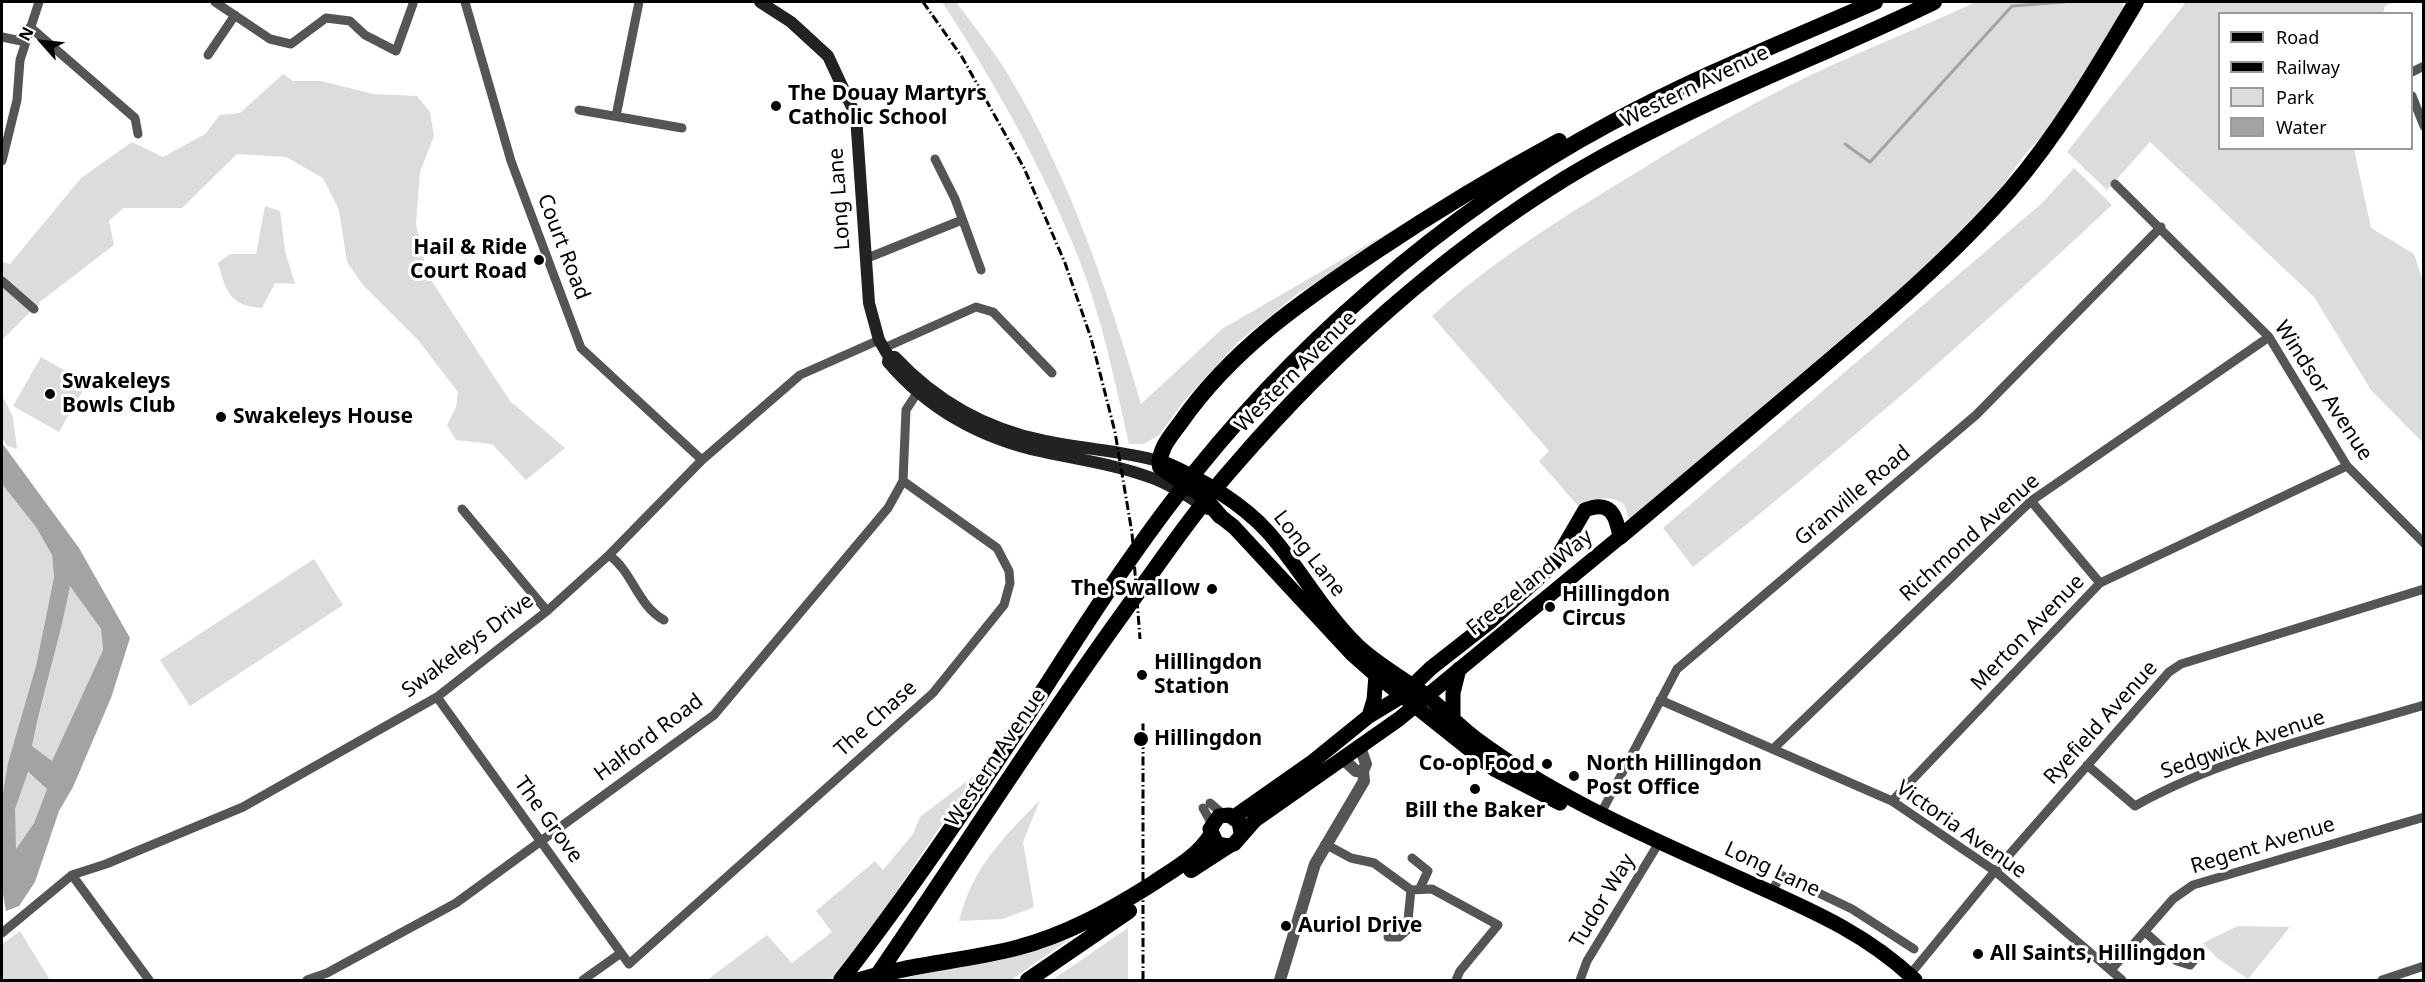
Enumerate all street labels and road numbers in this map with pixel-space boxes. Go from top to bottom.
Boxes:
street label: Western Avenue [1617,40,1773,134]
street label: Long Lane [824,147,856,251]
street label: Court Road [531,191,595,303]
street label: Western Avenue [1230,306,1362,438]
street label: Windsor Avenue [2268,316,2378,466]
street label: Granville Road [1790,440,1916,552]
street label: Richmond Avenue [1895,469,2045,607]
street label: Long Lane [1267,506,1351,602]
street label: Freezeland Way [1462,525,1598,641]
street label: Merton Avenue [1966,570,2090,696]
street label: Swakeleys Drive [397,588,539,704]
street label: Ryefield Avenue [2039,656,2163,790]
street label: The Chase [830,676,922,762]
street label: Western Avenue [940,684,1052,832]
street label: Halford Road [590,689,708,787]
street label: Sedgwick Avenue [2158,705,2328,785]
street label: The Grove [508,772,588,868]
street label: Victoria Avenue [1891,776,2031,884]
street label: Regent Avenue [2188,812,2338,880]
street label: Long Lane [1720,837,1824,903]
street label: Tudor Way [1565,850,1641,952]

